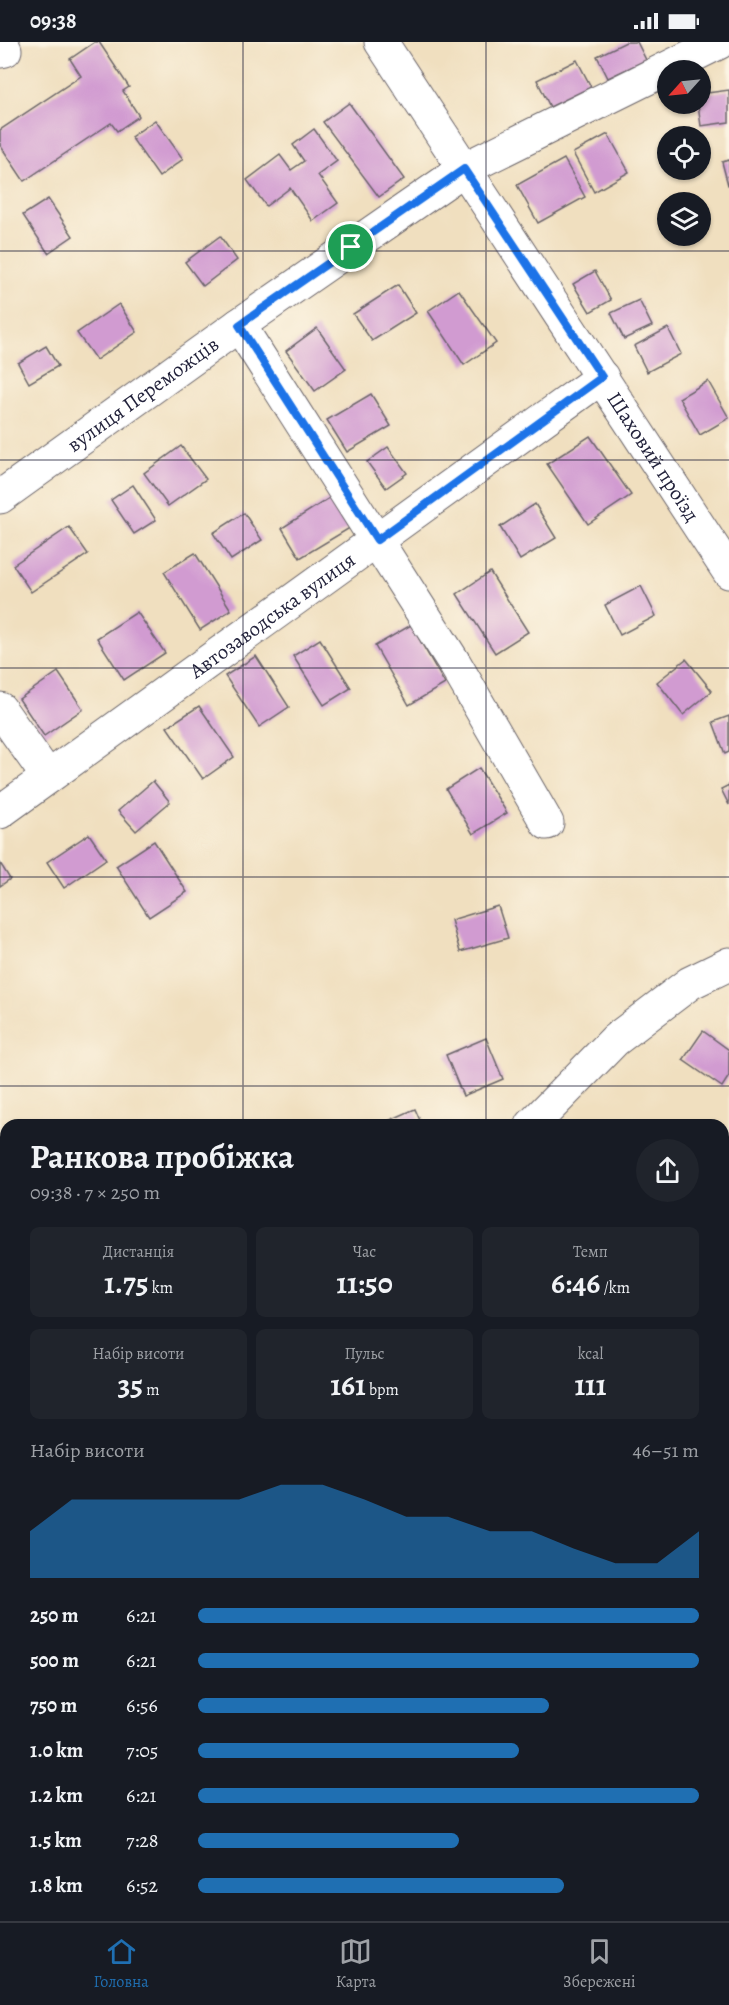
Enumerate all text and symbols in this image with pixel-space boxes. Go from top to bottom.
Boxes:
text: 09:38 [30,6,77,36]
north arrow [657,60,711,114]
map controls [657,60,711,246]
button: locate [657,126,711,180]
button: layers [657,192,711,246]
pin [325,221,376,272]
icon: arrive [334,230,367,263]
street label: вулиця Переможців [61,330,224,458]
street label: Шаховий проїзд [600,386,706,527]
street label: Автозаводська вулиця [183,546,361,685]
text: Ранкова пробіжка [30,1134,294,1179]
button: share [636,1139,699,1202]
text: 09:38 · 7 × 250 m [30,1179,160,1206]
text: Дистанція [103,1241,174,1263]
text: Час [353,1241,376,1263]
text: Темп [573,1241,608,1263]
text: 1.75 [104,1263,149,1303]
text: 11:50 [336,1263,393,1303]
text: 6:46 [551,1263,600,1303]
text: km [149,1277,173,1299]
text: /km [600,1277,630,1299]
text: Набір висоти [93,1343,184,1365]
text: Пульс [344,1343,385,1365]
text: kcal [578,1343,603,1365]
text: 35 [117,1365,143,1405]
text: 161 [330,1365,366,1405]
text: 111 [574,1365,607,1405]
text: m [143,1379,160,1401]
text: bpm [366,1379,399,1401]
text: Набір висоти [30,1437,145,1464]
text: 46–51 m [633,1437,699,1464]
text: 250 m [30,1602,79,1629]
text: 6:21 [126,1602,156,1629]
text: 500 m [30,1647,79,1674]
text: 6:21 [126,1647,156,1674]
text: 750 m [30,1692,77,1719]
text: 6:56 [126,1692,158,1719]
text: 1.0 km [30,1737,83,1764]
text: 7:05 [126,1737,158,1764]
text: 1.2 km [30,1782,83,1809]
text: 6:21 [126,1782,156,1809]
text: 1.5 km [30,1827,82,1854]
text: 7:28 [126,1827,158,1854]
text: 1.8 km [30,1872,83,1899]
text: 6:52 [126,1872,158,1899]
tab: Головна [94,1935,149,1993]
tab: Карта [336,1935,376,1993]
tab: Збережені [563,1935,635,1993]

